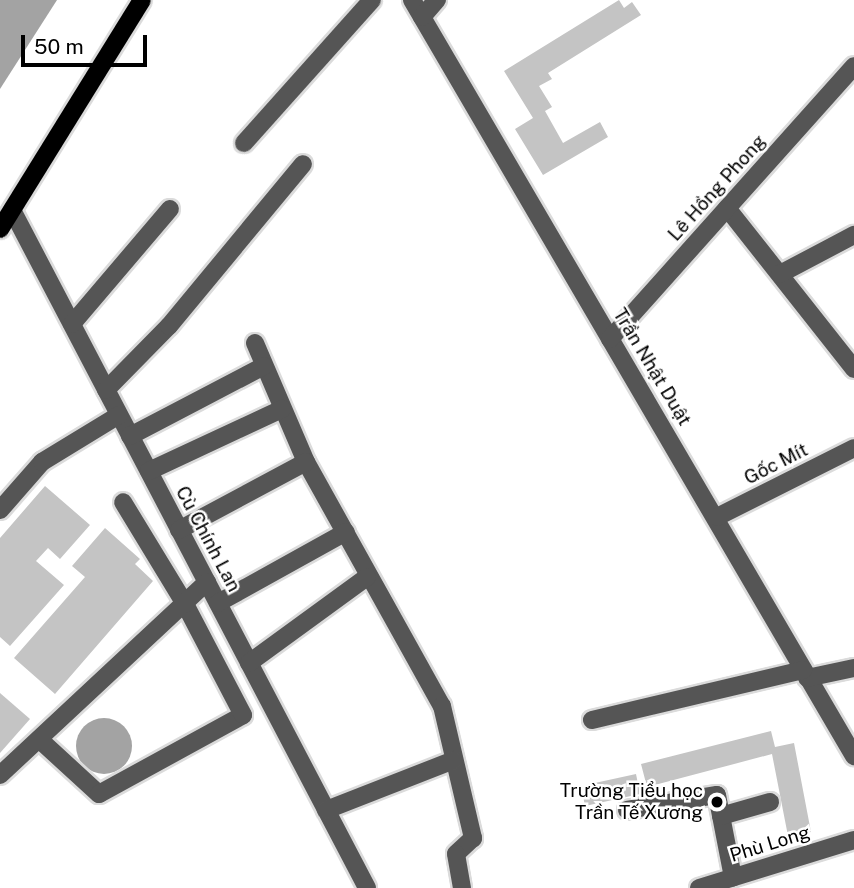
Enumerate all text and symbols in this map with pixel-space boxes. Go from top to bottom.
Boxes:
scale bar [24,21,150,65]
text: 50 m [34,34,84,59]
street label: Lê Hồng Phong [663,130,771,246]
street label: Trần Nhật Duật [608,304,696,430]
street label: Gốc Mít [740,438,812,490]
street label: Cù Chính Lan [171,482,245,596]
place label: Trường Tiểu học Trần Tế Xương [560,780,703,824]
marker: Trường Tiểu học Trần Tế Xương [709,794,725,810]
street label: Phù Long [727,821,813,867]

